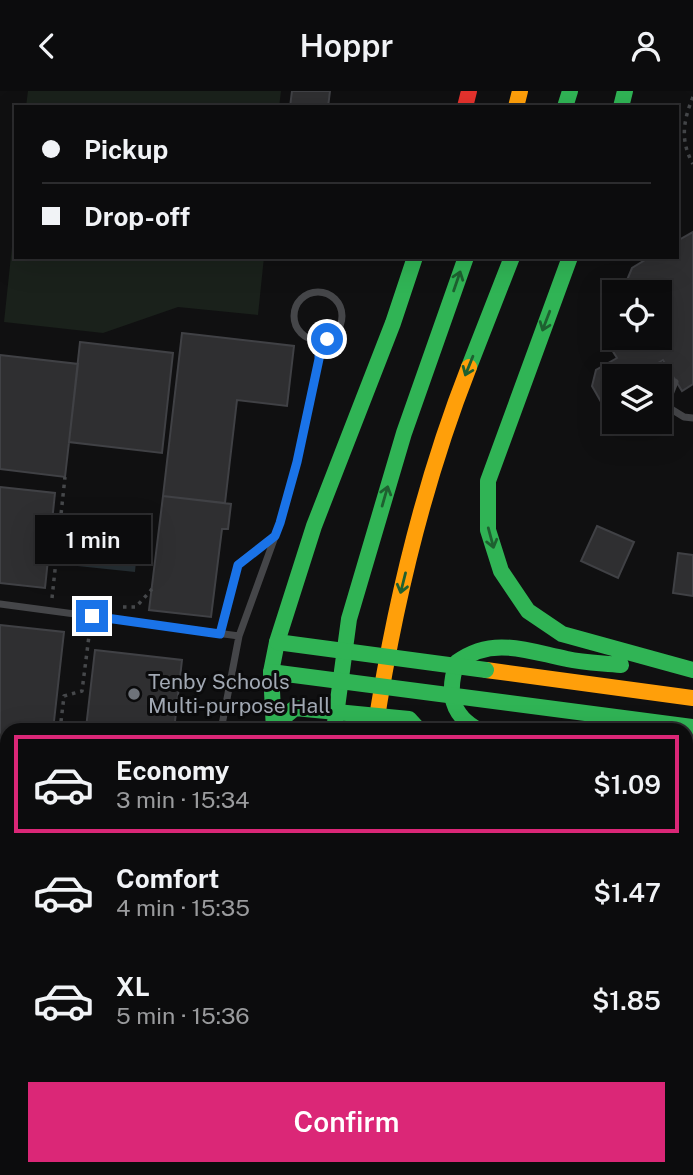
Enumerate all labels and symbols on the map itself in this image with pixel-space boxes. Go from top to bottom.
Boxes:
one-way arrow [452,270,464,292]
one-way arrow [539,310,552,332]
route start [311,323,343,355]
one-way arrow [462,355,475,377]
one-way arrow [379,486,392,508]
callout: 1 min [34,515,150,563]
one-way arrow [485,526,498,549]
one-way arrow [396,572,409,594]
route end [76,600,108,632]
place label: Tenby Schools Multi-purpose Hall [148,669,331,718]
marker: Tenby Schools Multi-purpose Hall [126,686,142,702]

